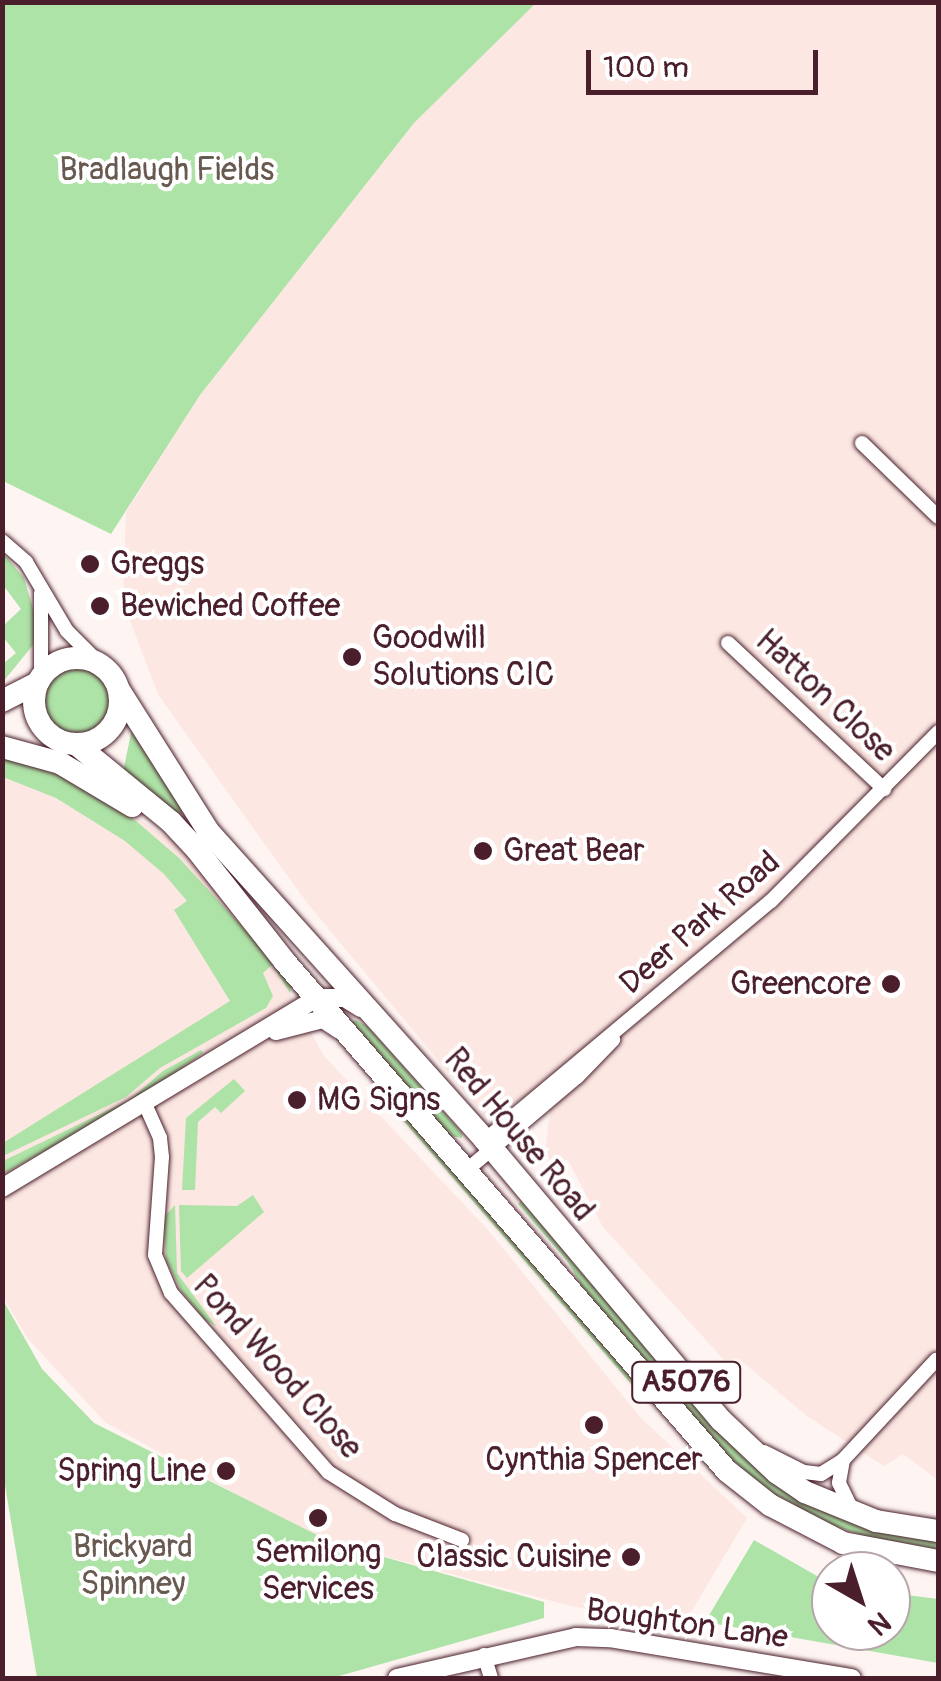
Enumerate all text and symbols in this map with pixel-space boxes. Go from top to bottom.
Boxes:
scale bar [591,30,824,92]
text: 100 m [603,49,689,86]
park label: Bradlaugh Fields [60,151,274,189]
place label: Greggs [110,545,204,583]
marker: Greggs [79,553,101,575]
place label: Bewiched Coffee [120,587,340,625]
marker: Bewiched Coffee [89,595,111,617]
place label: Goodwill Solutions CIC [372,620,554,695]
street label: Hatton Close [747,622,903,770]
marker: Goodwill Solutions CIC [341,646,363,668]
place label: Great Bear [503,832,645,870]
marker: Great Bear [472,840,494,862]
street label: Deer Park Road [612,843,788,1003]
place label: Greencore [730,965,871,1003]
marker: Greencore [880,973,902,995]
street label: Red House Road [436,1041,602,1229]
place label: MG Signs [317,1081,440,1119]
marker: MG Signs [286,1089,308,1111]
street label: Pond Wood Close [184,1267,370,1467]
road number: A5076 [631,1357,741,1407]
marker: Cynthia Spencer [583,1414,605,1436]
place label: Cynthia Spencer [485,1441,703,1479]
place label: Spring Line [57,1452,206,1490]
marker: Spring Line [215,1460,237,1482]
marker: Semilong Services [307,1507,329,1529]
park label: Brickyard Spinney [73,1529,193,1604]
place label: Semilong Services [255,1534,381,1609]
place label: Classic Cuisine [416,1538,611,1576]
marker: Classic Cuisine [620,1546,642,1568]
north arrow [811,1551,911,1651]
street label: Boughton Lane [584,1591,790,1657]
text: N [861,1604,897,1643]

